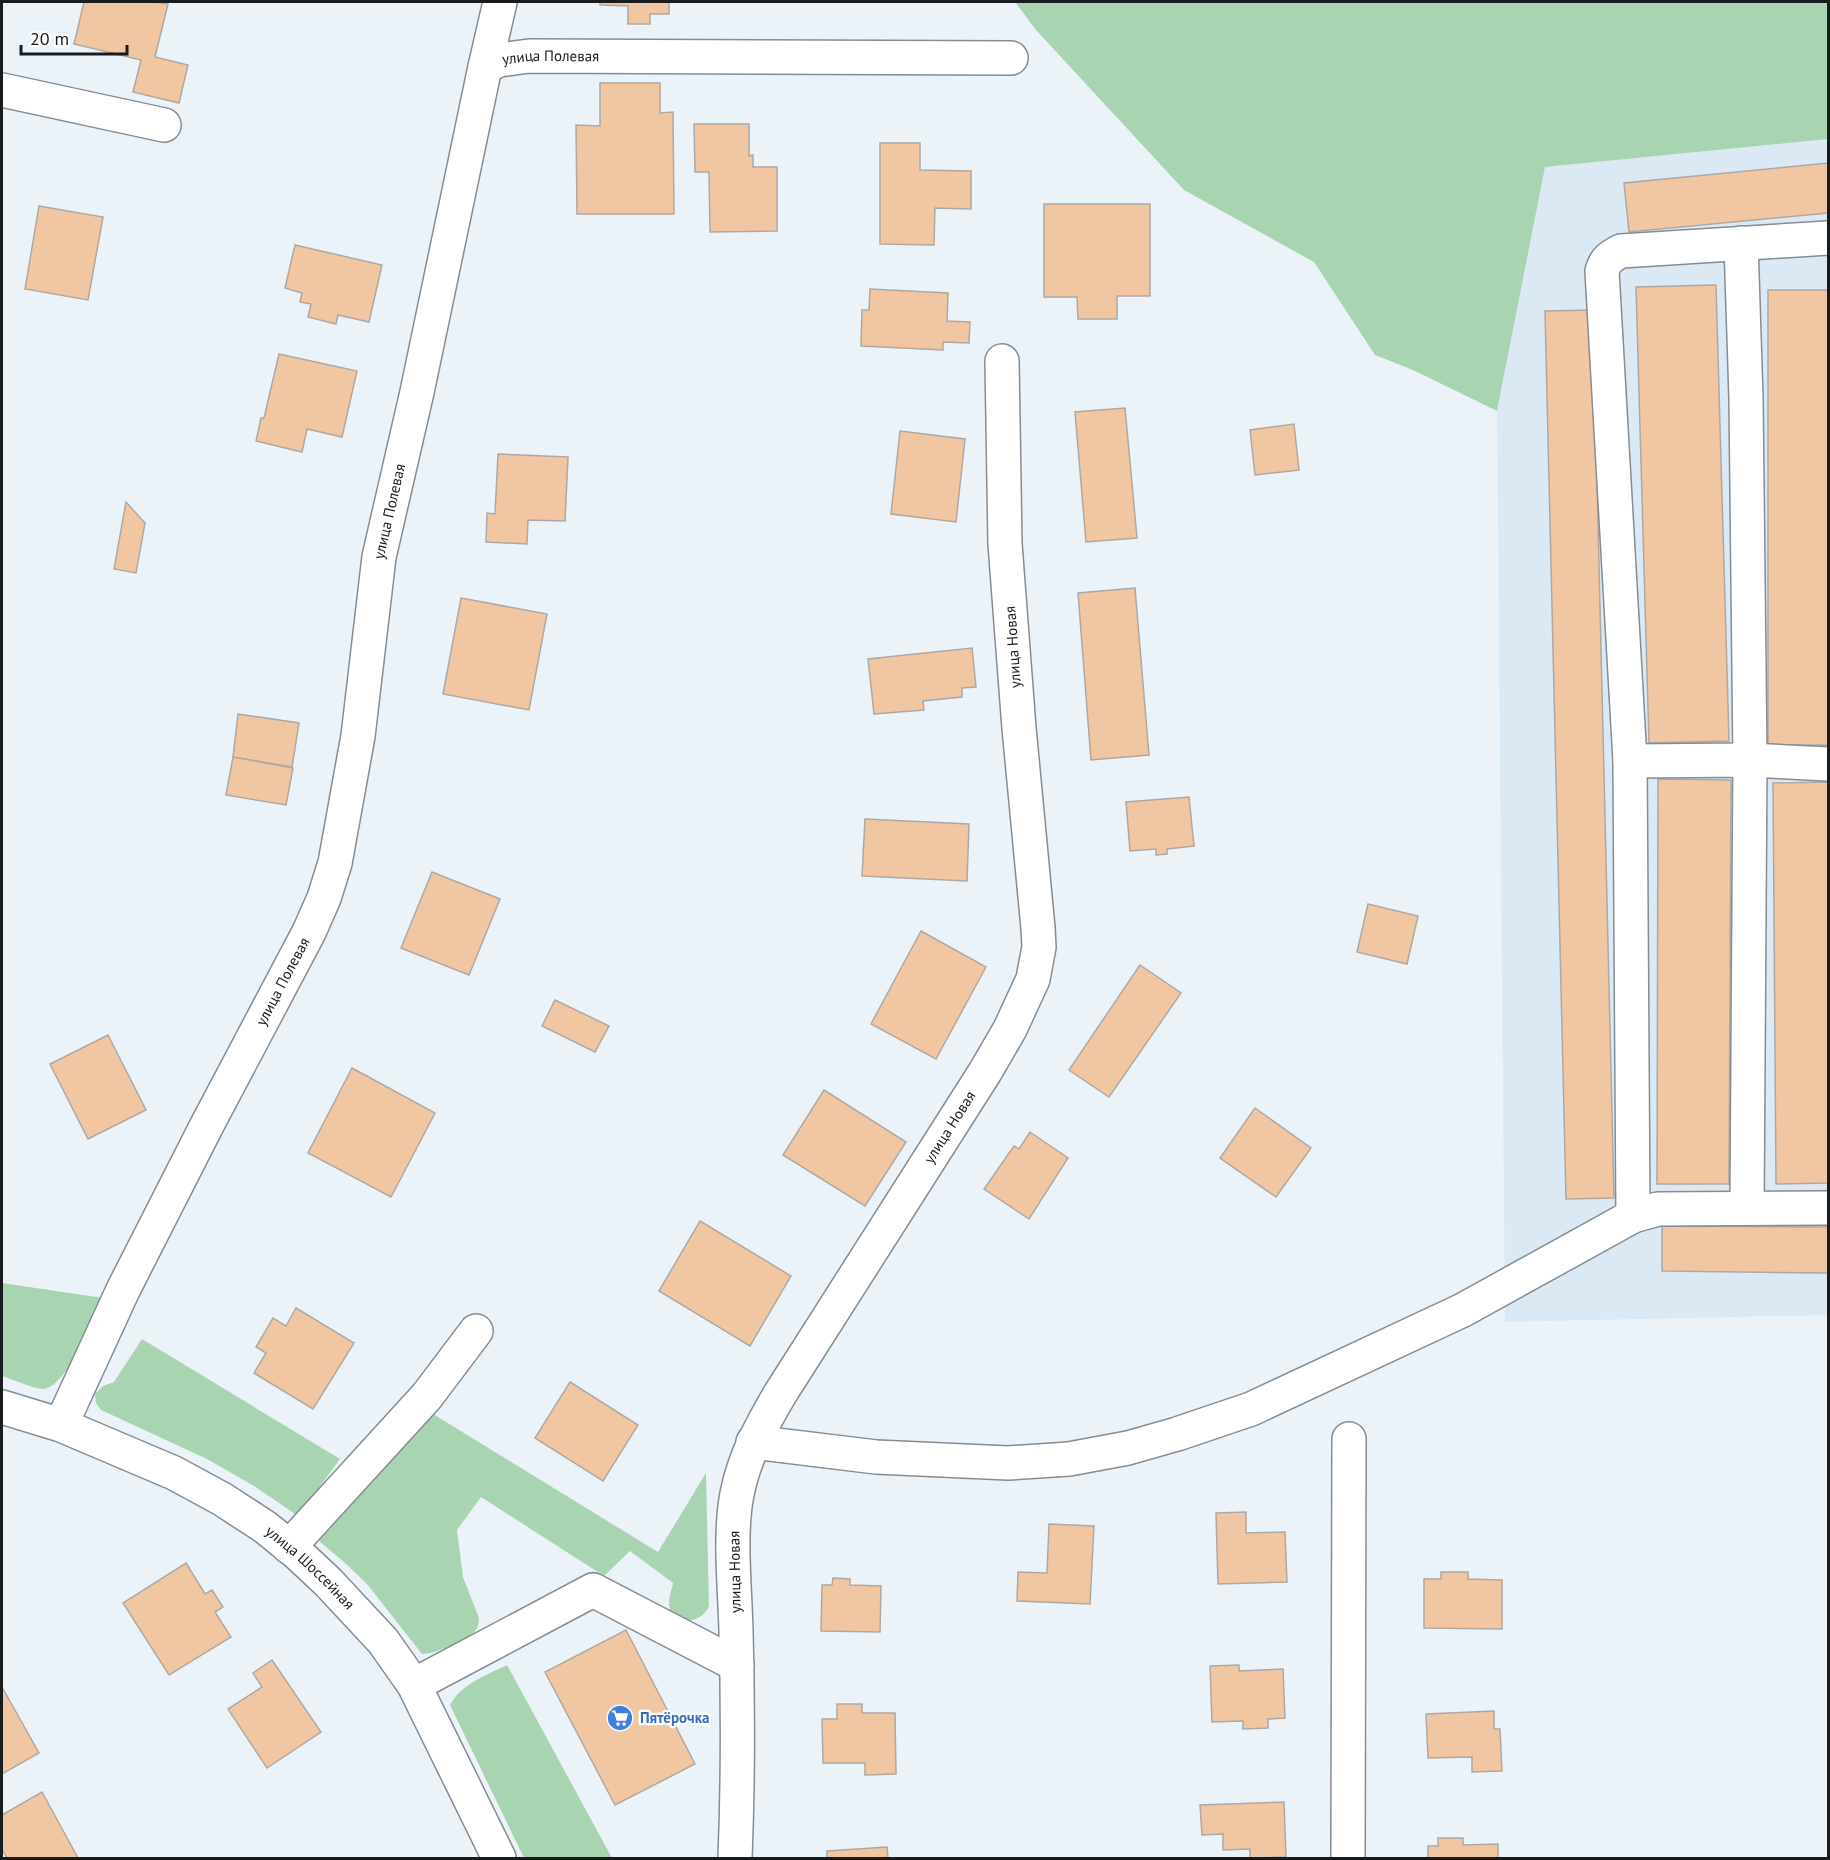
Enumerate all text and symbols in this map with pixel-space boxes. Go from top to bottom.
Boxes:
scale bar [21,18,128,56]
text: 20 m [30,27,69,50]
street label: улица Полевая [501,46,599,69]
street label: улица Полевая [369,462,409,561]
street label: улица Новая [1000,605,1025,689]
street label: улица Полевая [251,934,314,1029]
street label: улица Новая [919,1087,980,1167]
street label: улица Шоссейная [262,1521,359,1613]
street label: улица Новая [724,1531,745,1613]
supermarket icon: Пятёрочка [605,1703,635,1733]
place label: Пятёрочка [640,1708,709,1727]

